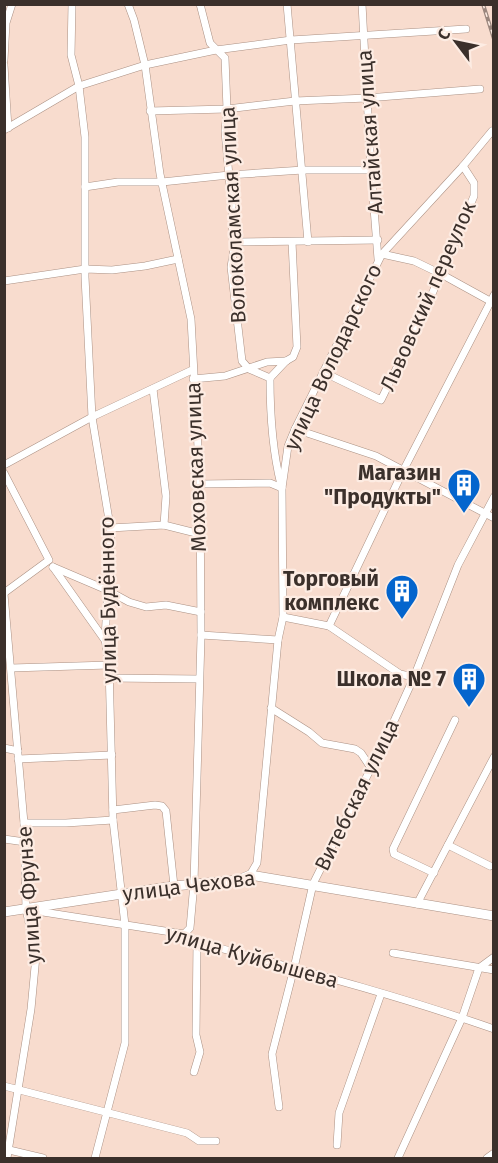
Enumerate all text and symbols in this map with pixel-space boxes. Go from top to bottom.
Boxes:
north arrow [426,12,486,72]
text: С [433,25,455,43]
street label: Алтайская улица [351,49,389,215]
street label: Волоколамская улица [214,106,252,324]
street label: Львовский переулок [374,197,482,395]
street label: улица Володарского [278,260,388,454]
street label: Моховская улица [180,382,212,552]
place label: Магазин "Продукты" [324,460,441,510]
building icon: Магазин "Продукты" [446,467,482,514]
street label: улица Будённого [94,516,122,684]
place label: Торговый комплекс [283,566,379,616]
building icon: Торговый комплекс [384,573,420,620]
building icon: Школа № 7 [451,661,487,708]
place label: Школа № 7 [337,666,446,692]
street label: Витебская улица [309,715,405,875]
street label: улица Фрунзе [11,825,47,965]
street label: улица Чехова [121,865,257,907]
street label: улица Куйбышева [163,920,341,994]

